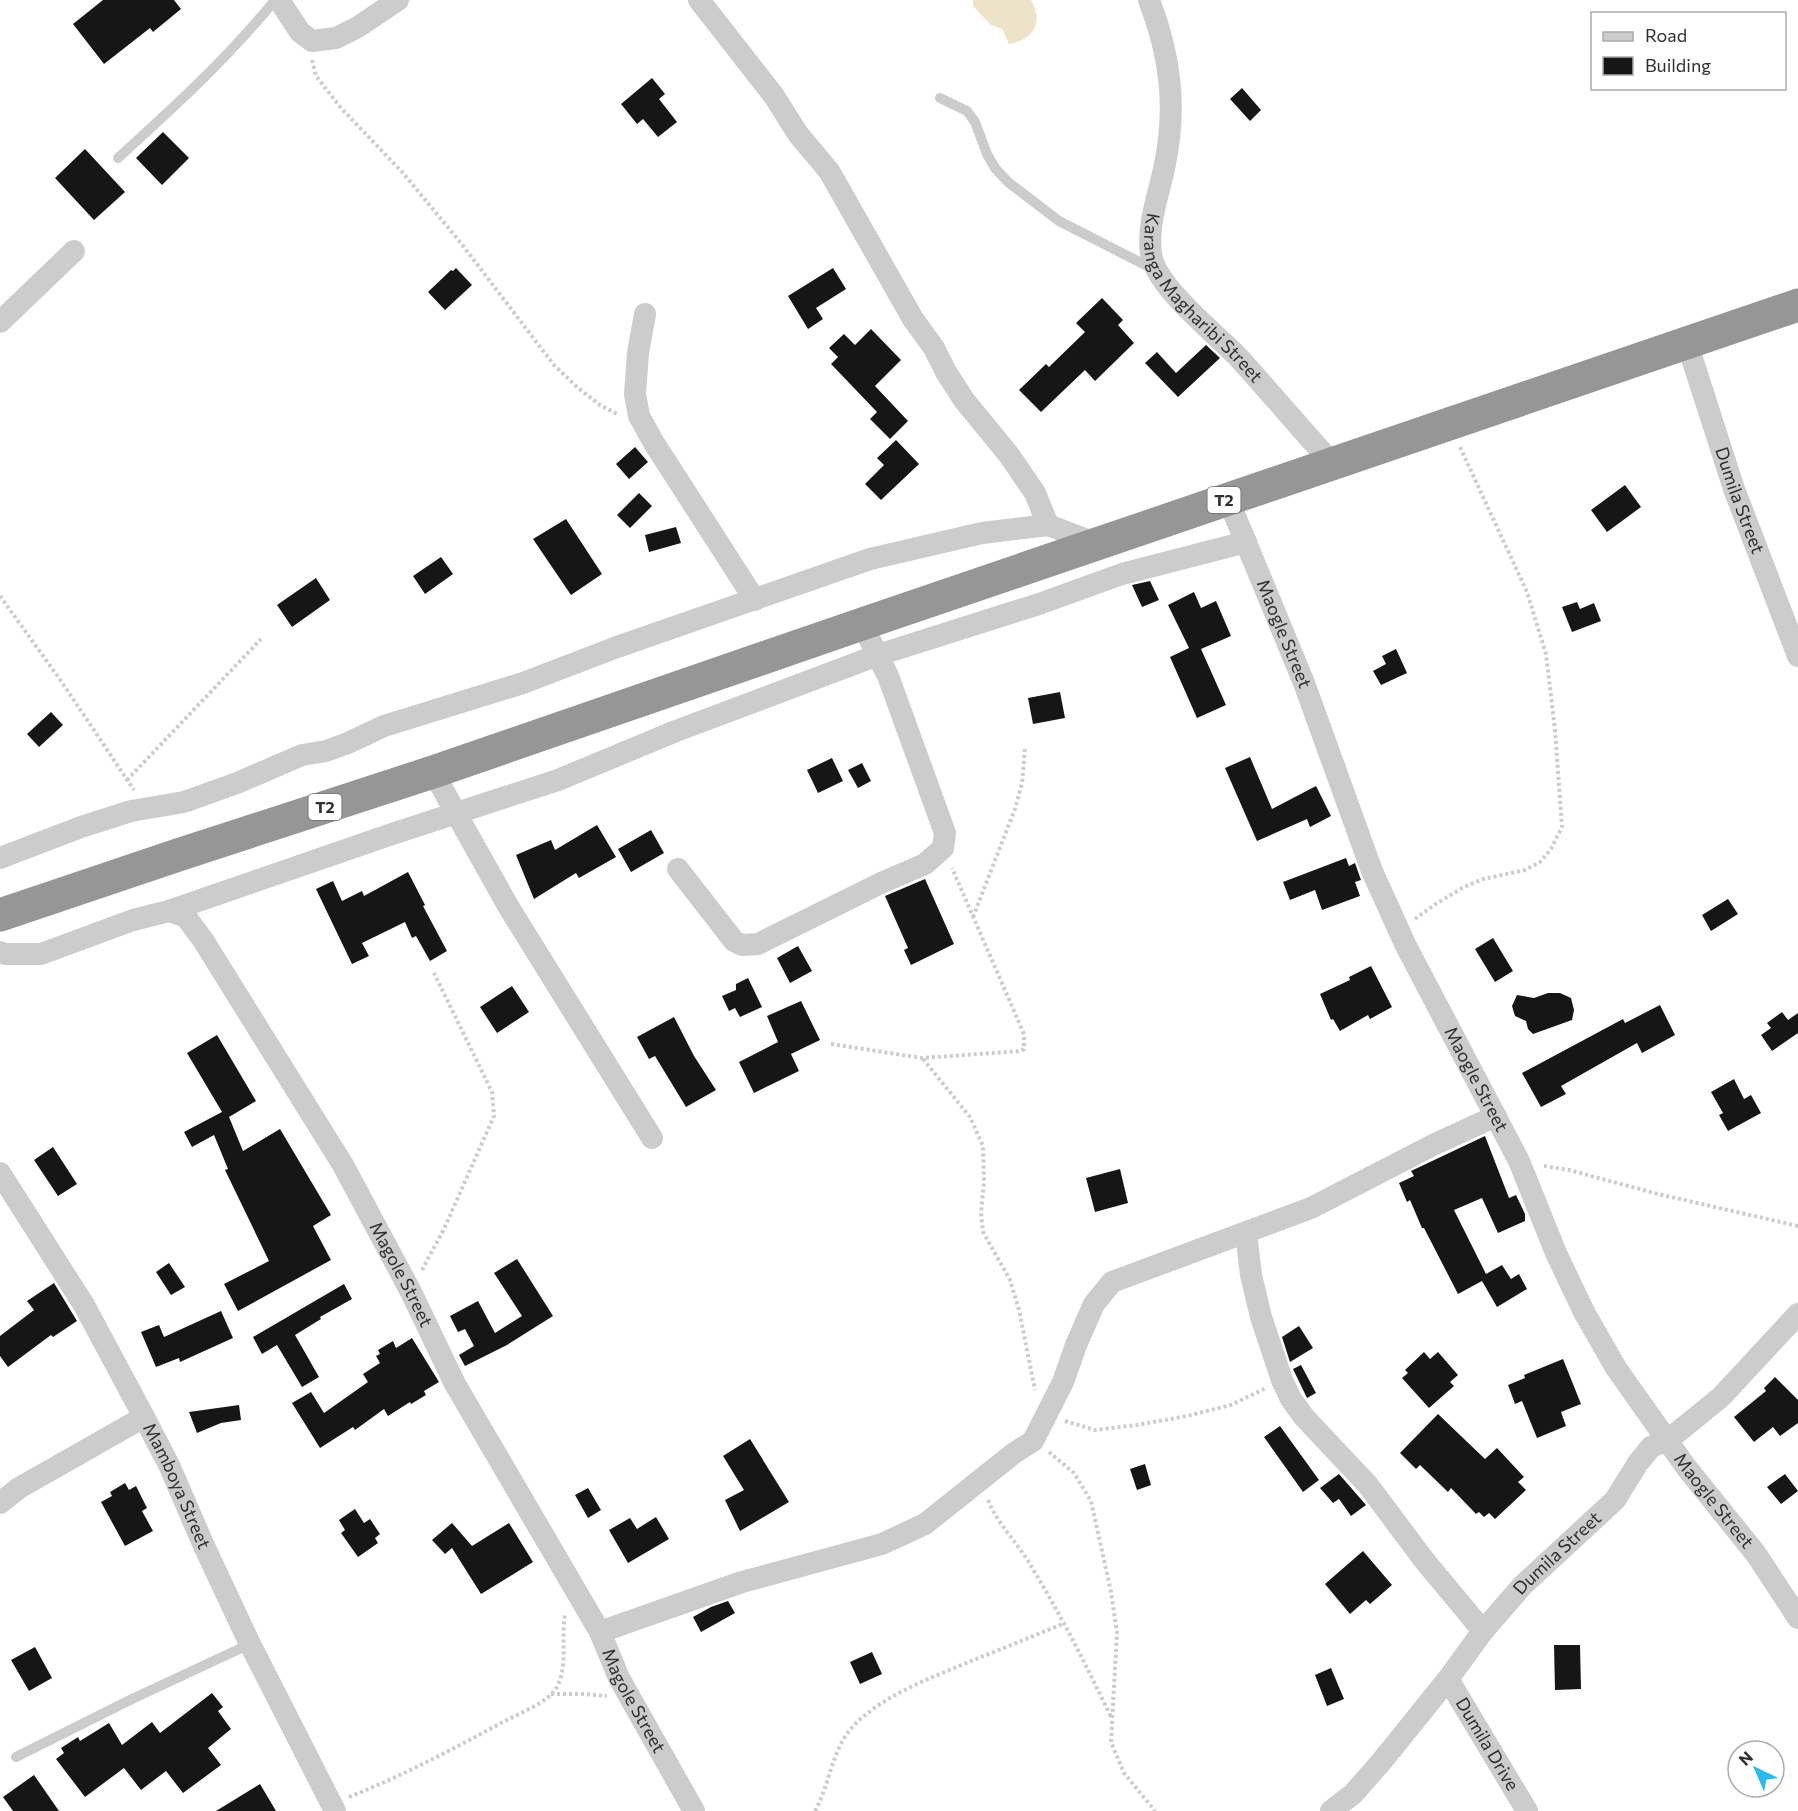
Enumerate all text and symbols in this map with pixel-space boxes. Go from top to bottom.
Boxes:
legend [1591,12,1786,90]
text: Road [1645,24,1687,46]
text: Building [1645,54,1711,76]
street label: Karanga Magharibi Street [1140,212,1268,387]
street label: Dumila Street [1711,444,1770,557]
road number: T2 [1208,487,1240,513]
street label: Maogle Street [1252,576,1317,691]
road number: T2 [308,794,342,820]
street label: Maogle Street [1440,1023,1514,1135]
street label: Magole Street [365,1218,438,1330]
street label: Mamboya Street [139,1419,216,1552]
street label: Maogle Street [1670,1448,1759,1552]
street label: Dumila Street [1508,1507,1605,1599]
street label: Magole Street [598,1645,671,1756]
street label: Dumila Drive [1452,1693,1524,1794]
north arrow [1726,1739,1786,1799]
text: N [1734,1747,1756,1769]

